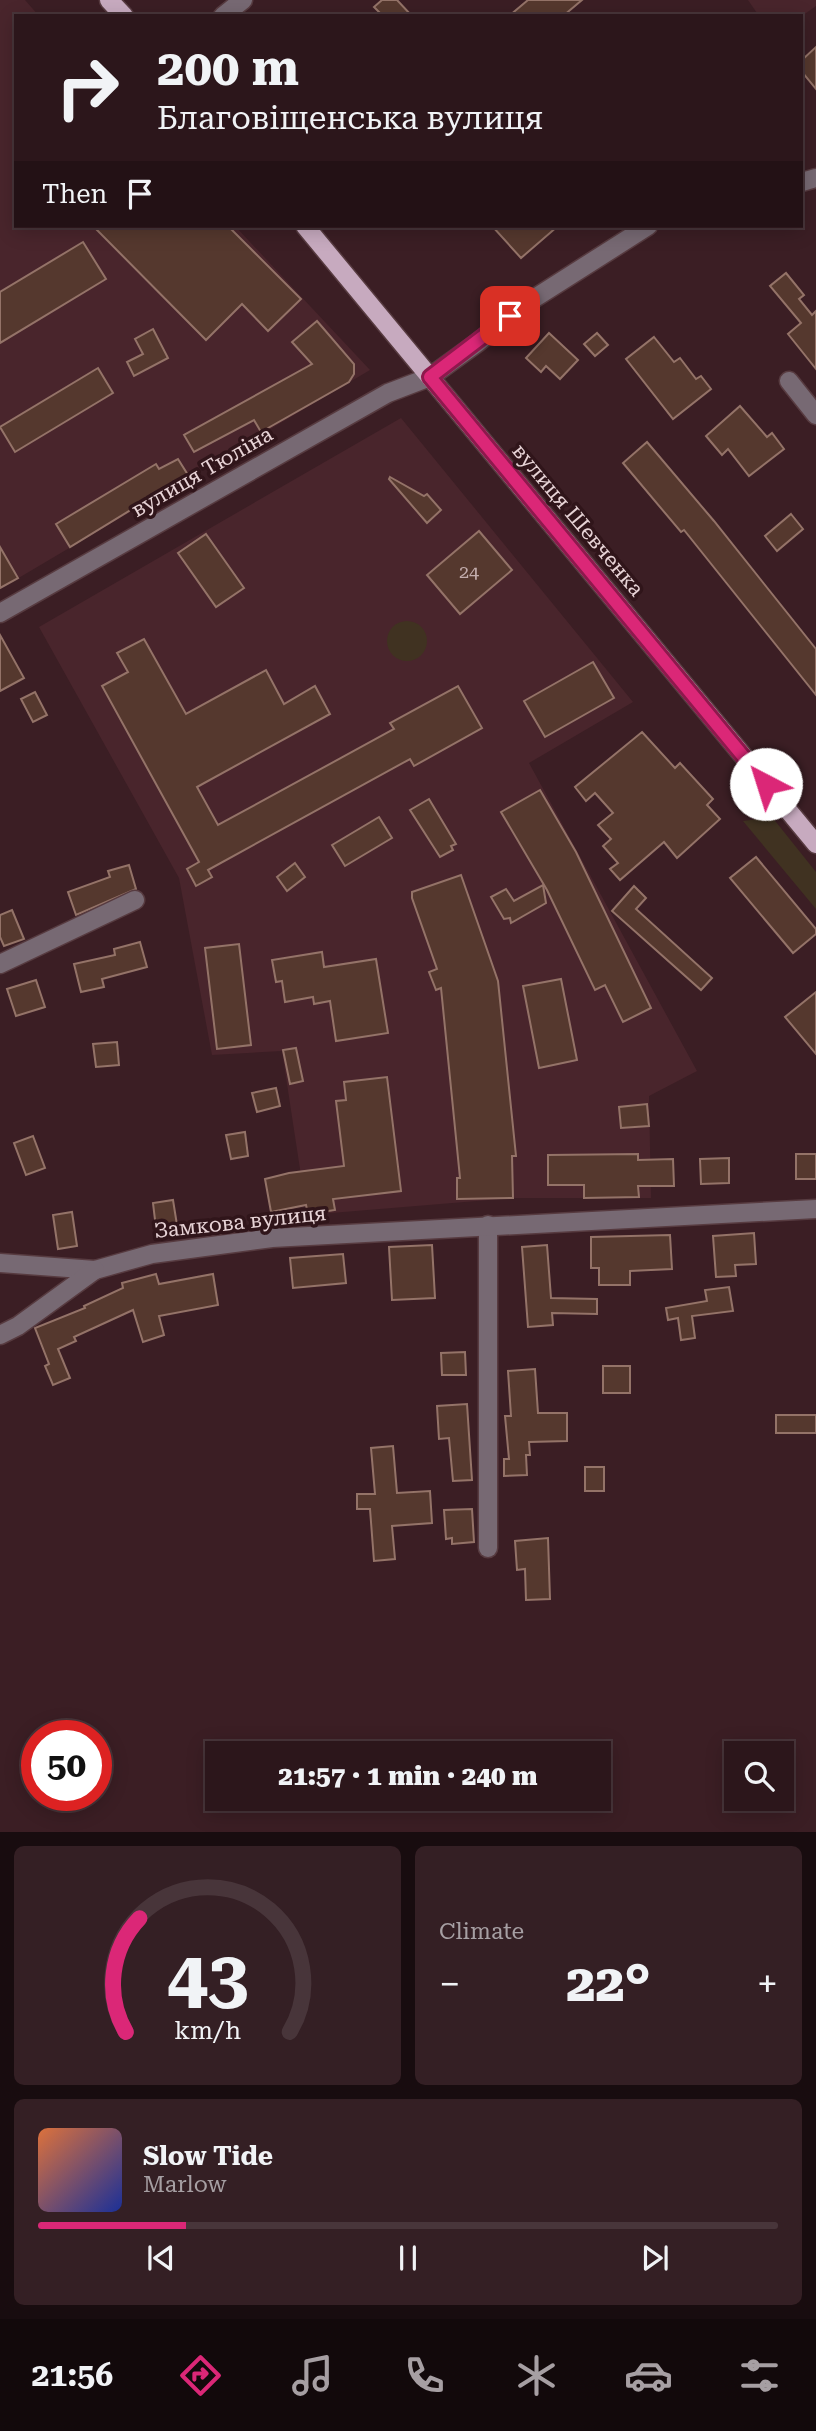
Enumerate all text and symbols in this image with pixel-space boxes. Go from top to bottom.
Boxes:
text: 200 m [157,40,299,97]
icon: right [42,42,133,133]
text: Благовіщенська вулиця [157,99,543,137]
icon: arrive [121,175,159,213]
text: Then [42,179,107,209]
pin [480,286,540,346]
icon: arrive [491,297,529,335]
street label: вулиця Тюліна [127,422,277,522]
street label: вулиця Шевченка [507,439,649,601]
house number: 24 [459,561,479,582]
position arrow [729,747,803,821]
street label: Замкова вулиця [153,1201,327,1243]
speed limit sign: 50 [21,1720,112,1811]
map controls [724,1741,794,1811]
button: search [724,1741,794,1811]
text: 21:57 · 1 min · 240 m [278,1761,538,1791]
text: Climate [439,1918,524,1945]
text: 43 [167,1935,248,2020]
text: 22° [566,1953,651,2014]
text: − [439,1962,460,2006]
text: + [757,1962,778,2006]
text: km/h [174,2015,241,2044]
text: Slow Tide [143,2141,273,2171]
text: Marlow [143,2171,226,2198]
icon: previous [142,2239,180,2277]
icon: pause [389,2239,427,2277]
icon: next [636,2239,674,2277]
icon: directions [176,2351,225,2400]
icon: music [288,2351,337,2400]
icon: phone [400,2351,449,2400]
icon: climate [512,2351,561,2400]
icon: car [624,2351,673,2400]
icon: filters [735,2351,784,2400]
text: 21:56 [31,2356,113,2394]

